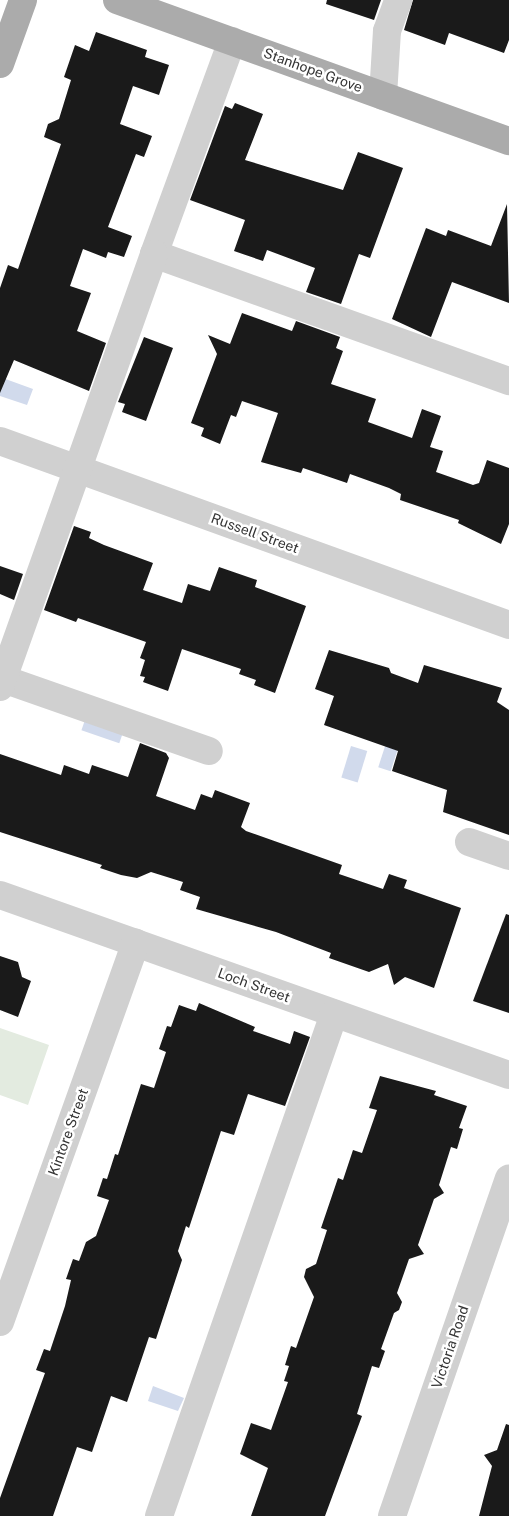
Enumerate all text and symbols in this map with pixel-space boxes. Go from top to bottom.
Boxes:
street label: Stanhope Grove [261,44,365,96]
street label: Russell Street [209,509,301,557]
street label: Loch Street [216,964,292,1006]
street label: Kintore Street [44,1086,92,1178]
street label: Victoria Road [428,1303,472,1391]

